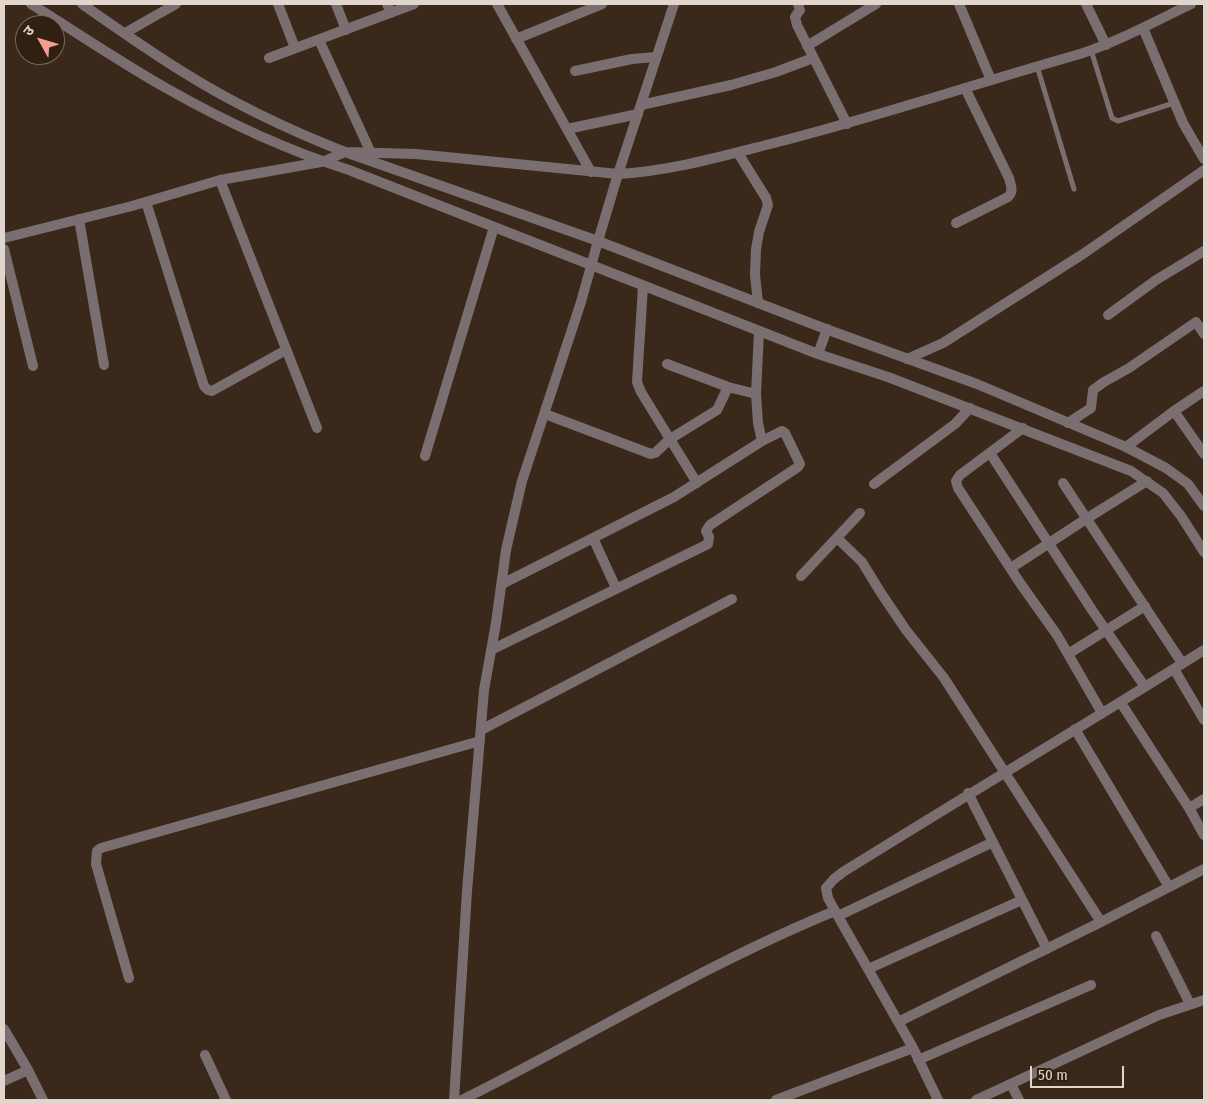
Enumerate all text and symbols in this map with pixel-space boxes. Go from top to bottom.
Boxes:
north arrow [15,15,65,65]
text: उ [20,22,38,39]
scale bar [1033,1056,1127,1088]
text: 50 m [1038,1066,1068,1084]

